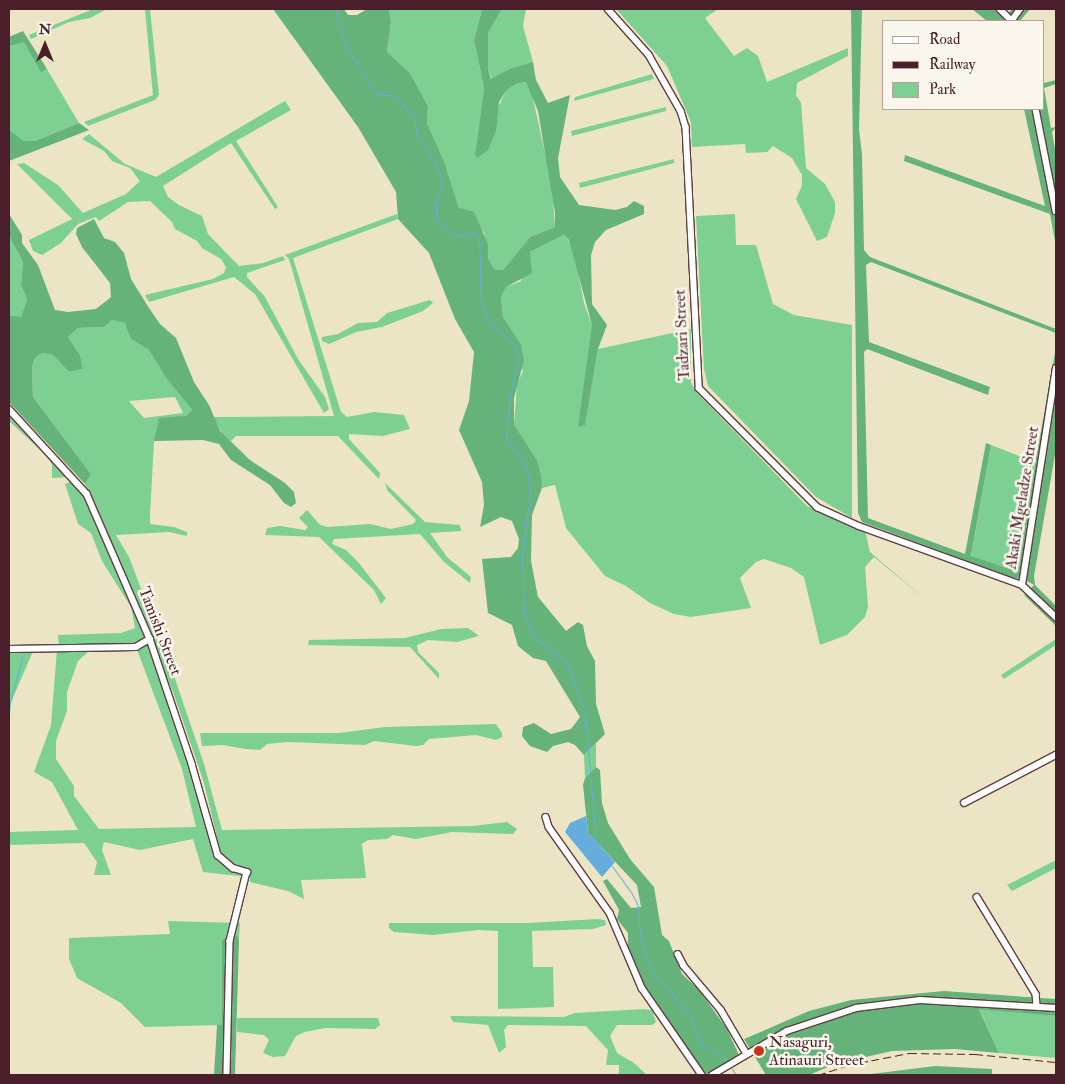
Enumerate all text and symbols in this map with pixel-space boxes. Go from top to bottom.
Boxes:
north arrow [20,20,70,70]
legend [882,20,1045,110]
text: N [39,21,51,38]
text: Road [929,30,960,49]
text: Railway [929,55,975,74]
text: Park [929,80,956,99]
street label: Tadzari Street [670,289,694,381]
street label: Akaki Mgeladze Street [1001,425,1043,571]
street label: Tamishi Street [134,584,186,678]
place label: Nasaguri, Atinauri Street [769,1032,864,1070]
marker: Nasaguri, Atinauri Street [753,1045,765,1057]

